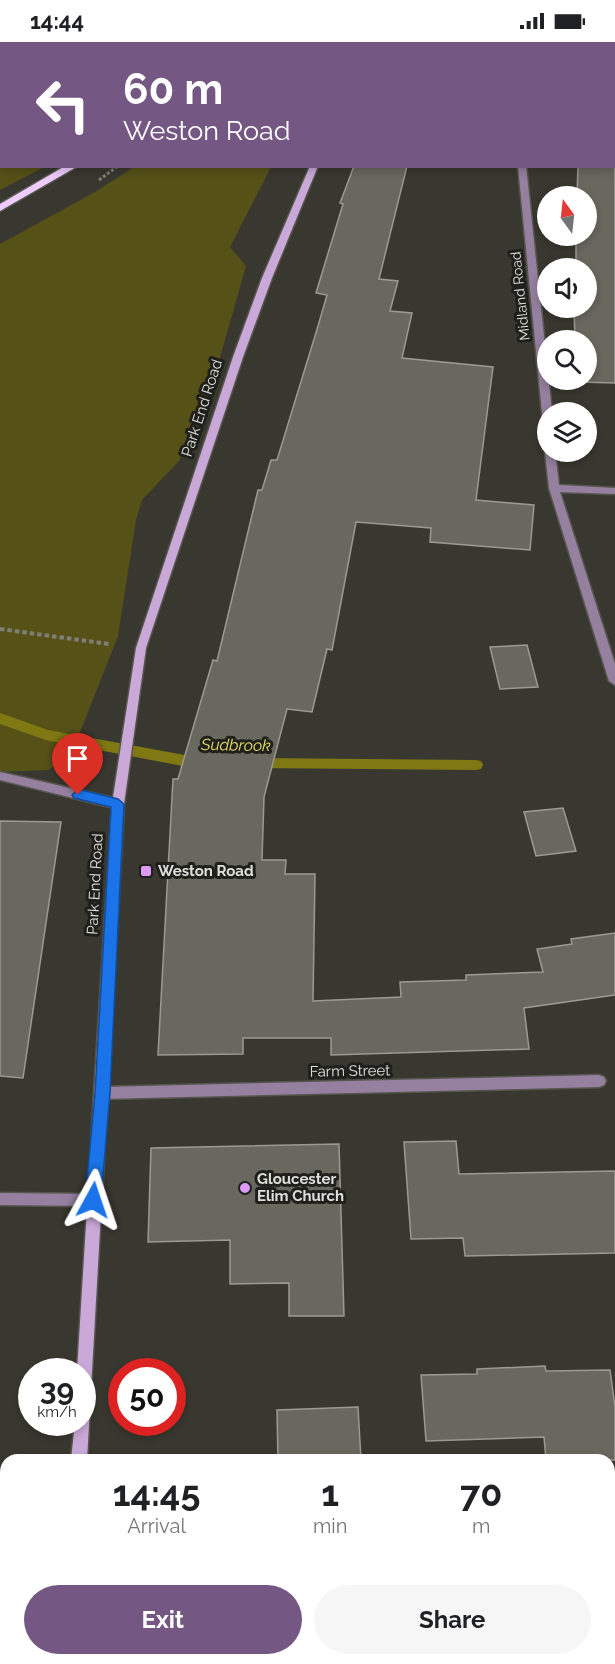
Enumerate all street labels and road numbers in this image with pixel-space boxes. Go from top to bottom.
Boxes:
street label: Midland Road [507,251,533,341]
street label: Park End Road [178,357,226,459]
street label: Park End Road [83,833,107,935]
street label: Farm Street [310,1061,390,1081]

